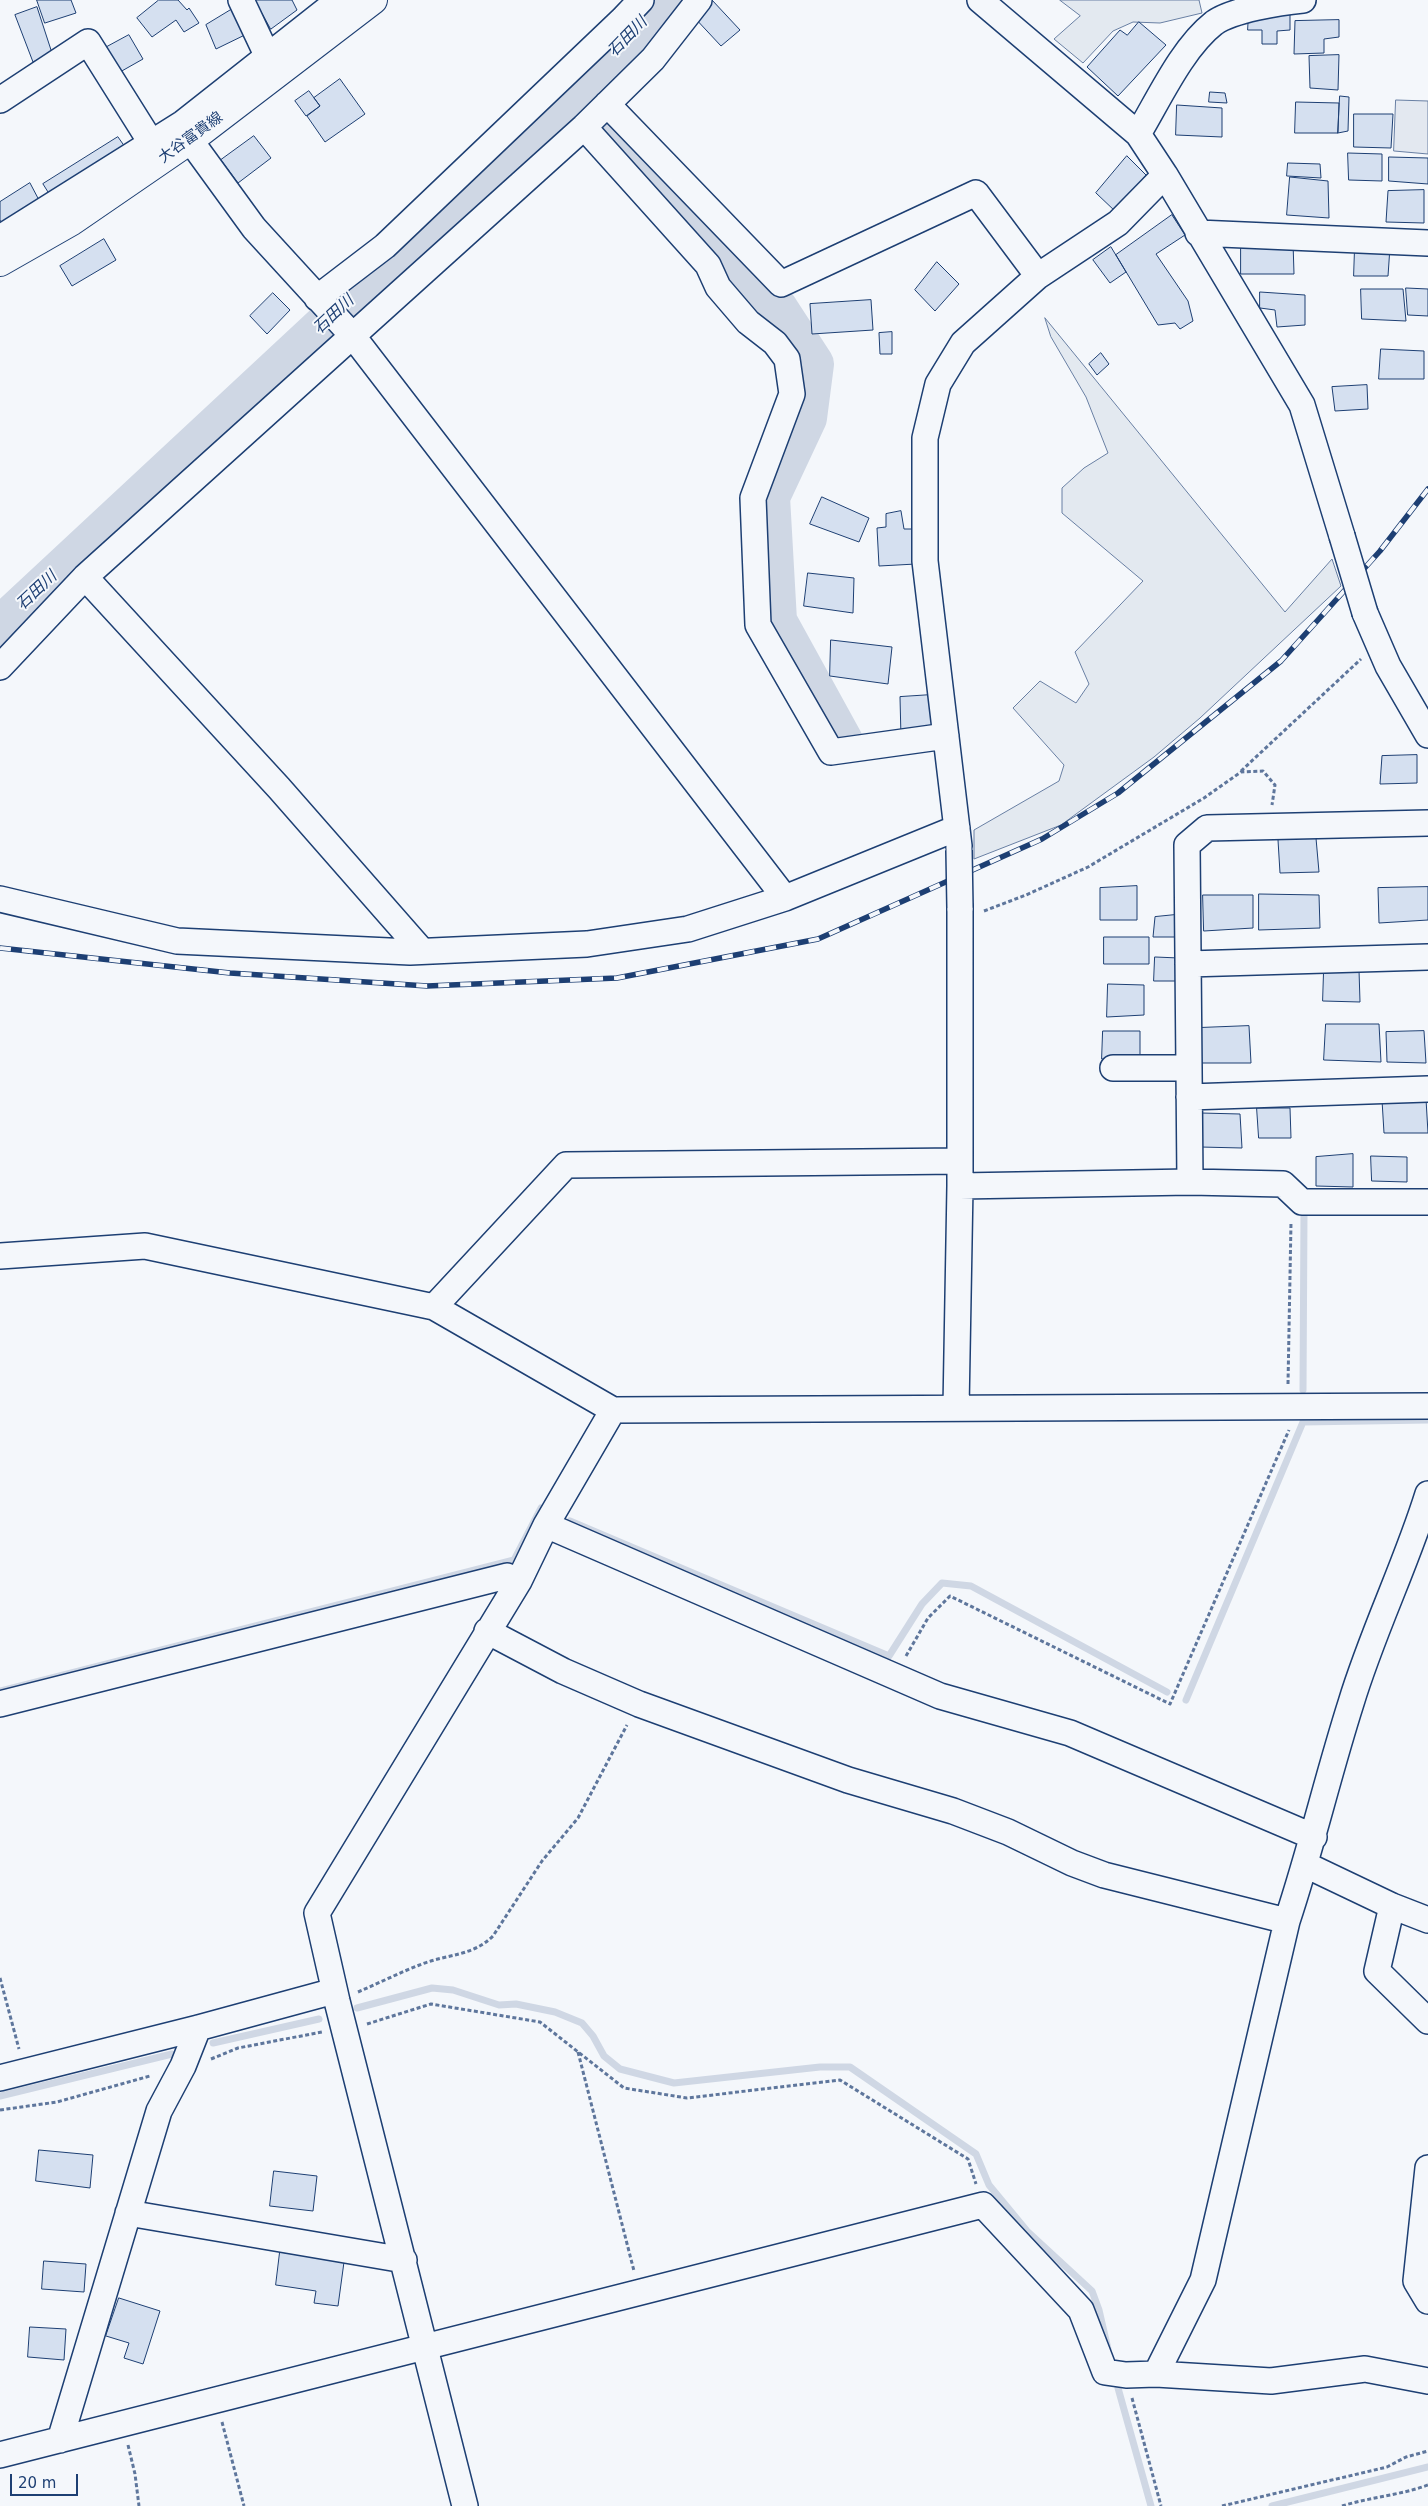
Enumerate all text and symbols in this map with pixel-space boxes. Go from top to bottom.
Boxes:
water label: 石田川 [604,13,652,61]
street label: 大谷富貴線 [155,109,227,167]
water label: 石田川 [310,292,358,338]
water label: 石田川 [13,568,61,614]
scale bar [12,2464,80,2496]
text: 20 m [18,2474,56,2492]

